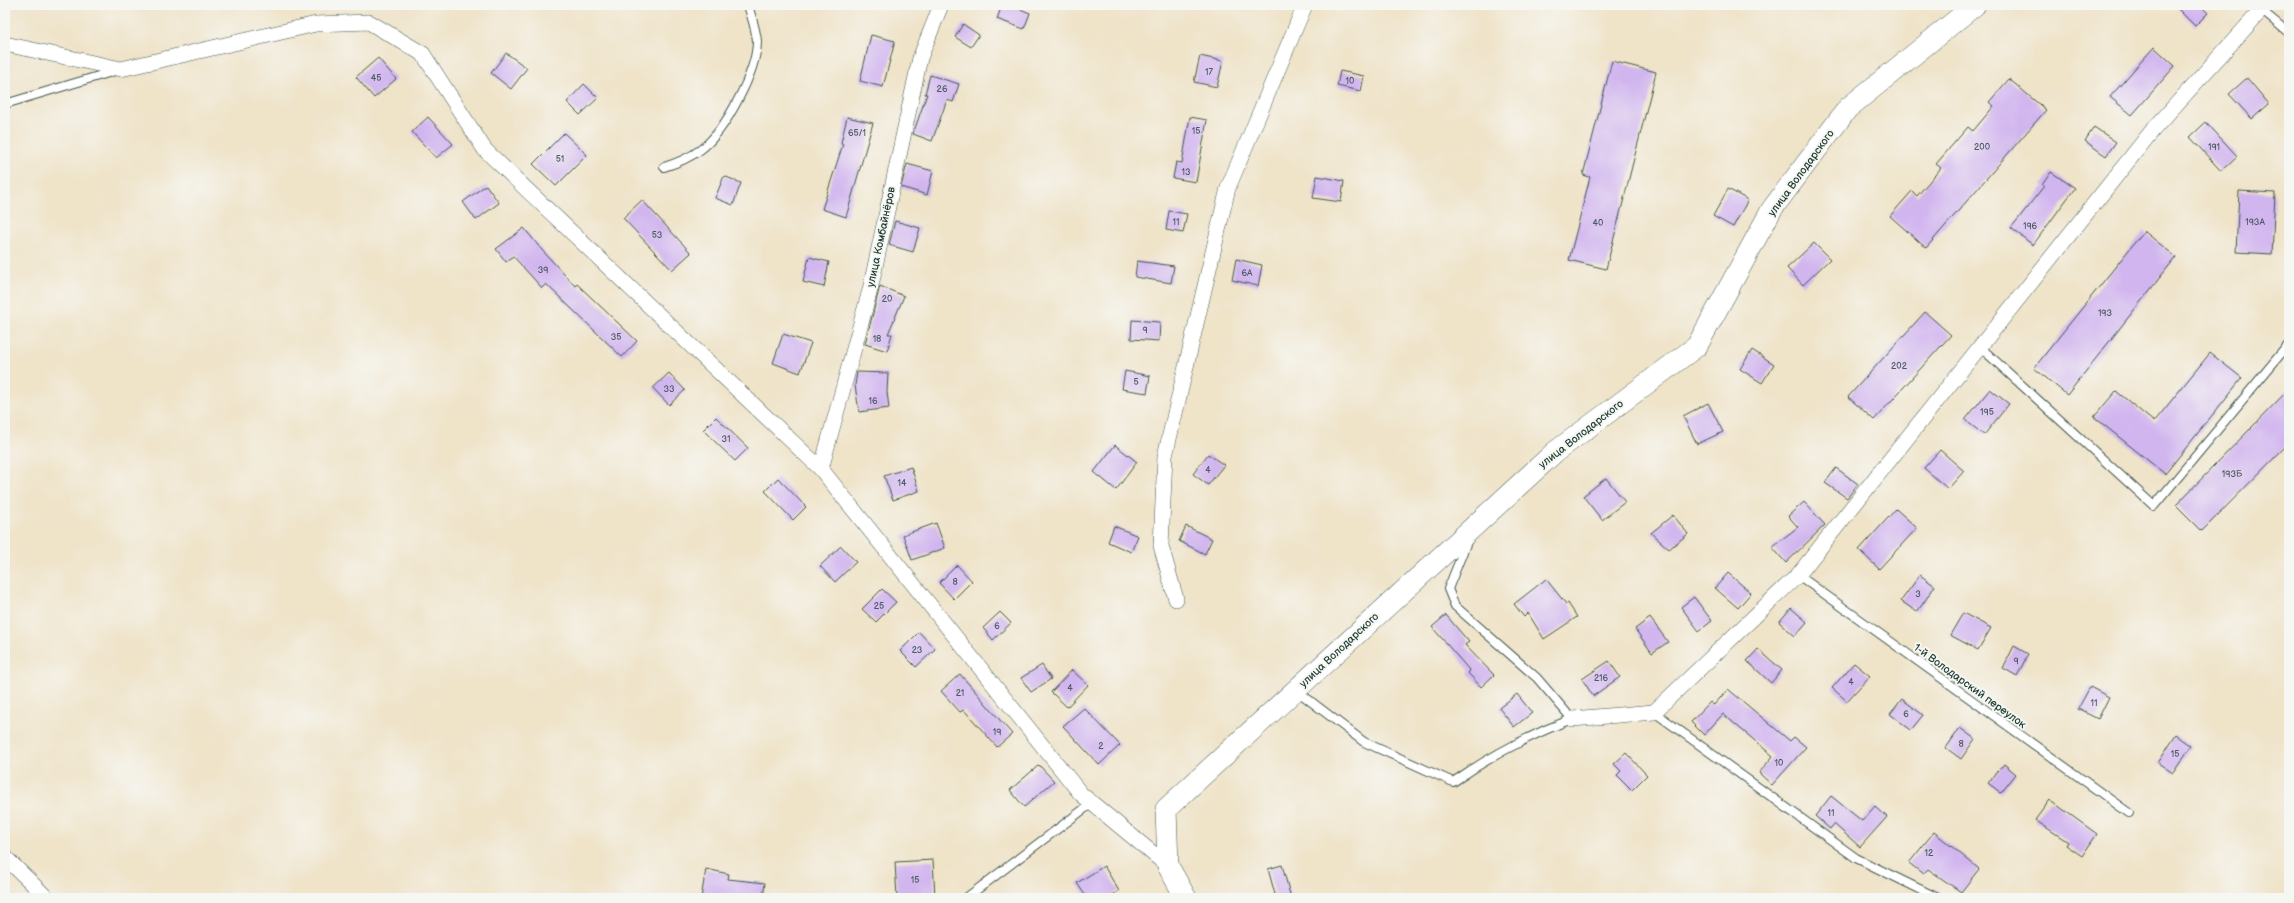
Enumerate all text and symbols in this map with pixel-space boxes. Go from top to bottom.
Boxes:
house number: 17 [1205,67,1214,78]
house number: 45 [371,73,381,84]
house number: 10 [1346,76,1354,87]
house number: 26 [937,84,948,95]
house number: 15 [1192,126,1200,137]
street label: улица Володарского [1765,127,1837,219]
house number: 65/1 [848,128,866,139]
house number: 200 [1974,142,1990,153]
house number: 191 [2208,142,2220,153]
house number: 51 [556,154,564,165]
house number: 13 [1181,167,1191,178]
street label: улица Комбайнёров [864,185,898,288]
house number: 11 [1173,217,1179,228]
house number: 193А [2245,217,2265,228]
house number: 40 [1593,218,1603,229]
house number: 196 [2023,221,2038,232]
house number: 53 [652,230,663,241]
house number: 39 [538,265,548,276]
house number: 6А [1242,268,1253,279]
house number: 20 [882,294,892,305]
house number: 193 [2098,308,2113,319]
house number: 9 [1142,325,1148,336]
house number: 35 [611,332,621,343]
house number: 18 [873,334,881,345]
house number: 202 [1891,361,1908,372]
house number: 5 [1133,377,1139,388]
house number: 33 [663,384,675,395]
house number: 16 [869,396,878,407]
street label: улица Володарского [1536,397,1626,471]
house number: 195 [1980,407,1994,418]
house number: 31 [721,434,731,445]
house number: 4 [1205,465,1211,476]
house number: 193Б [2222,469,2243,480]
house number: 14 [898,478,907,489]
house number: 8 [952,577,958,588]
house number: 3 [1915,589,1921,600]
house number: 25 [874,601,884,612]
street label: улица Володарского [1297,610,1382,690]
house number: 6 [994,621,1000,632]
street label: 1-й Володарский переулок [1911,641,2029,731]
house number: 23 [912,645,923,656]
house number: 9 [2013,656,2019,667]
house number: 216 [1594,673,1609,684]
house number: 4 [1848,677,1854,688]
house number: 4 [1067,683,1073,694]
house number: 21 [956,688,964,699]
house number: 11 [2091,698,2097,709]
house number: 6 [1903,709,1909,720]
house number: 19 [993,727,1001,738]
house number: 8 [1958,739,1964,750]
house number: 2 [1098,741,1104,752]
house number: 15 [2171,749,2179,760]
house number: 10 [1775,758,1783,769]
house number: 11 [1828,808,1834,819]
house number: 12 [1925,848,1934,859]
house number: 15 [911,875,919,886]

